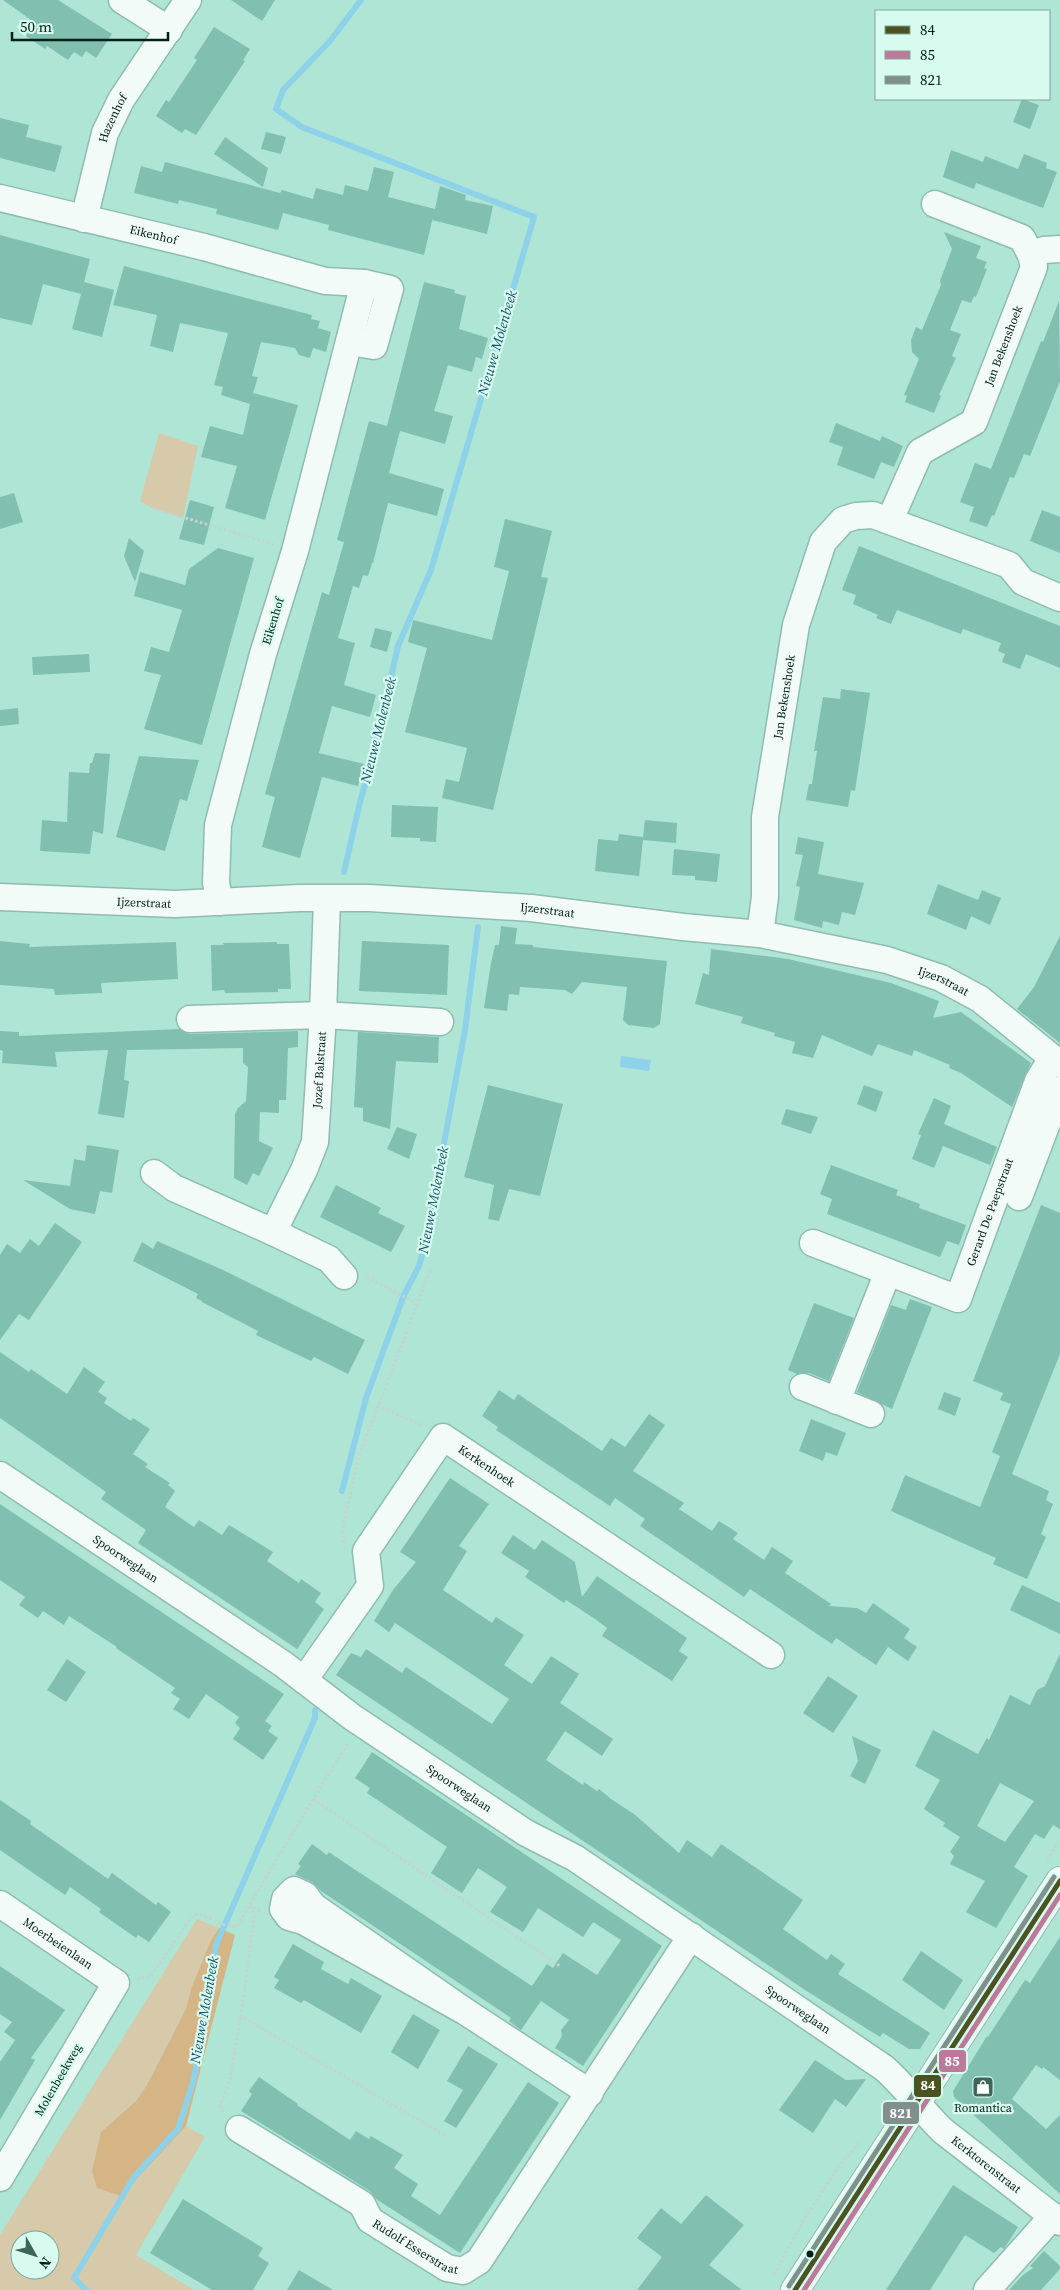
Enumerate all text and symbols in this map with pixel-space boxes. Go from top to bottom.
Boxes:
scale bar [12,10,169,42]
legend [875,10,1050,100]
text: 50 m [20,16,52,37]
text: 84 [920,19,936,40]
text: 85 [920,44,935,65]
text: 821 [920,69,943,90]
street label: Hazenhof [95,89,132,144]
street label: Eikenhof [128,221,181,249]
water label: Nieuwe Molenbeek [472,288,522,399]
street label: Jan Bekenshoek [980,303,1027,389]
street label: Eikenhof [258,594,288,647]
street label: Jan Bekenshoek [770,653,799,741]
water label: Nieuwe Molenbeek [355,674,401,786]
street label: Ijzerstraat [116,894,172,912]
street label: Ijzerstraat [520,899,575,921]
street label: Ijzerstraat [916,963,972,1000]
street label: Jozef Balstraat [309,1031,330,1110]
water label: Nieuwe Molenbeek [413,1144,453,1256]
street label: Gerard De Paepstraat [963,1156,1017,1268]
street label: Kerkenhoek [455,1441,518,1491]
street label: Spoorweglaan [90,1531,161,1586]
street label: Spoorweglaan [423,1761,495,1816]
street label: Moerbeienlaan [20,1914,96,1973]
water label: Nieuwe Molenbeek [185,1954,223,2066]
street label: Spoorweglaan [762,1982,834,2037]
street label: Molenbeekweg [31,2041,85,2119]
line badge: 85 [938,2049,967,2073]
text: 85 [944,2051,960,2071]
line badge: 84 [913,2074,942,2098]
text: 84 [920,2075,936,2095]
shop icon: Romantica [971,2075,995,2099]
place label: Romantica [954,2100,1013,2116]
line badge: 821 [882,2101,920,2125]
text: 821 [890,2103,912,2123]
street label: Kerktorenstraat [948,2132,1024,2197]
street label: Rudolf Esserstraat [369,2215,459,2278]
north arrow [10,2230,60,2280]
unlabelled marker [805,2249,815,2259]
text: N [34,2253,56,2273]

